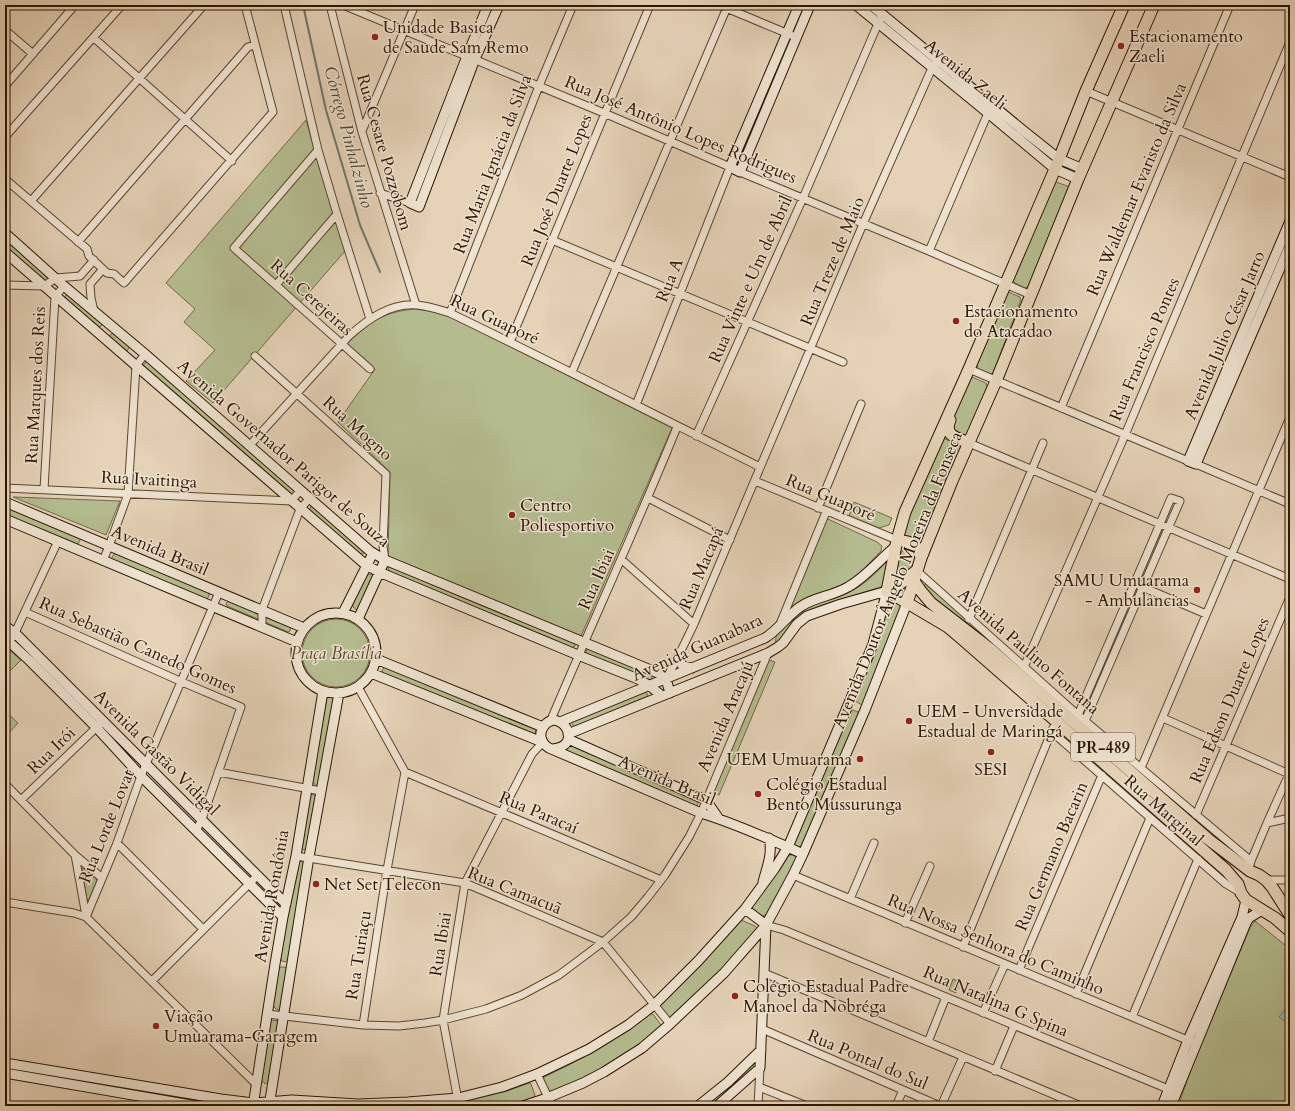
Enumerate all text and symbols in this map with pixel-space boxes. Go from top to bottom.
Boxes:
place label: Unidade Basica de Saude Sam Remo [383,16,529,59]
place label: Estacionamento Zaeli [1129,25,1243,68]
marker: Unidade Basica de Saude Sam Remo [370,32,380,42]
street label: Avenida Zaeli [920,34,1012,115]
marker: Estacionamento Zaeli [1116,41,1126,51]
water label: Córrego Pinhalzinho [318,63,380,211]
street label: Rua Maria Ignácia da Silva [448,70,538,257]
street label: Rua José Antônio Lopes Rodrigues [561,70,801,189]
street label: Rua Cesare Pozzobom [351,71,418,234]
street label: Rua Waldemar Evaristo da Silva [1081,78,1192,299]
street label: Rua José Duarte Lopes [515,110,598,270]
street label: Rua Vinte e Um de Abril [703,191,798,366]
street label: Rua Treze de Maio [795,193,870,329]
street label: Avenida Julio César Jarro [1179,247,1270,423]
street label: Rua Cerejeiras [265,254,358,341]
street label: Rua A [650,254,689,305]
street label: Rua Francisco Pontes [1104,274,1185,424]
street label: Rua Guaporé [447,289,543,350]
place label: Estacionamento do Atacadao [964,300,1078,343]
street label: Rua Marques dos Reis [20,306,51,464]
marker: Estacionamento do Atacadao [951,316,961,326]
street label: Avenida Governador Parigot de Souza [172,354,396,553]
street label: Rua Mogno [318,391,398,466]
street label: Avenida Doutor Ângelo Moreira da Fonseca [827,428,968,732]
street label: Rua Ivaitinga [100,465,198,494]
street label: Rua Guaporé [782,468,879,527]
place label: Centro Poliesportivo [520,494,614,537]
marker: Centro Poliesportivo [507,510,517,520]
street label: Avenida Brasil [108,520,213,582]
street label: Rua Macapá [674,523,729,613]
street label: Rua Ibiai [573,545,620,614]
place label: SAMU Umuarama - Ambulâncias [1054,569,1190,612]
street label: Avenida Paulino Fontana [953,583,1105,720]
marker: SAMU Umuarama - Ambulâncias [1192,585,1202,595]
street label: Rua Sebastião Canedo Gomes [36,591,240,700]
street label: Avenida Guanabara [628,608,767,687]
street label: Rua Edson Duarte Lopes [1184,614,1275,787]
park label: Praça Brasília [290,642,382,665]
street label: Avenida Aracajú [692,657,759,775]
street label: Avenida Gastão Vidigal [89,684,225,821]
place label: UEM - Unversidade Estadual de Maringá [917,700,1064,743]
marker: UEM - Unversidade Estadual de Maringá [904,716,914,726]
street label: Rua Irói [22,721,81,779]
road number: PR-489 [1071,733,1135,761]
marker: SESI [986,747,996,757]
place label: UEM Umuarama [727,748,853,771]
street label: Avenida Brasil [615,750,720,812]
marker: UEM Umuarama [855,754,865,764]
place label: SESI [974,758,1008,781]
street label: Rua Lorde Lovat [73,765,140,887]
street label: Rua Marginal [1119,769,1209,852]
place label: Colégio Estadual Bento Mussurunga [766,773,903,816]
street label: Rua Germano Bacarin [1010,778,1093,934]
street label: Rua Paracaí [496,785,582,840]
marker: Colégio Estadual Bento Mussurunga [753,789,763,799]
street label: Avenida Rondônia [248,827,295,964]
street label: Rua Camacuã [464,861,566,920]
place label: Net Set Telecon [324,873,442,896]
marker: Net Set Telecon [311,879,321,889]
street label: Rua Nossa Senhora do Caminho [884,888,1108,1001]
street label: Rua Turiaçu [340,909,377,1001]
street label: Rua Ibiai [424,910,457,978]
street label: Rua Natalina G Spina [920,960,1073,1043]
place label: Colégio Estadual Padre Manoel da Nobréga [743,975,909,1018]
marker: Colégio Estadual Padre Manoel da Nobréga [730,991,740,1001]
place label: Viação Umuarama-Garagem [164,1005,318,1048]
marker: Viação Umuarama-Garagem [151,1021,161,1031]
street label: Rua Pontal do Sul [804,1024,932,1095]

